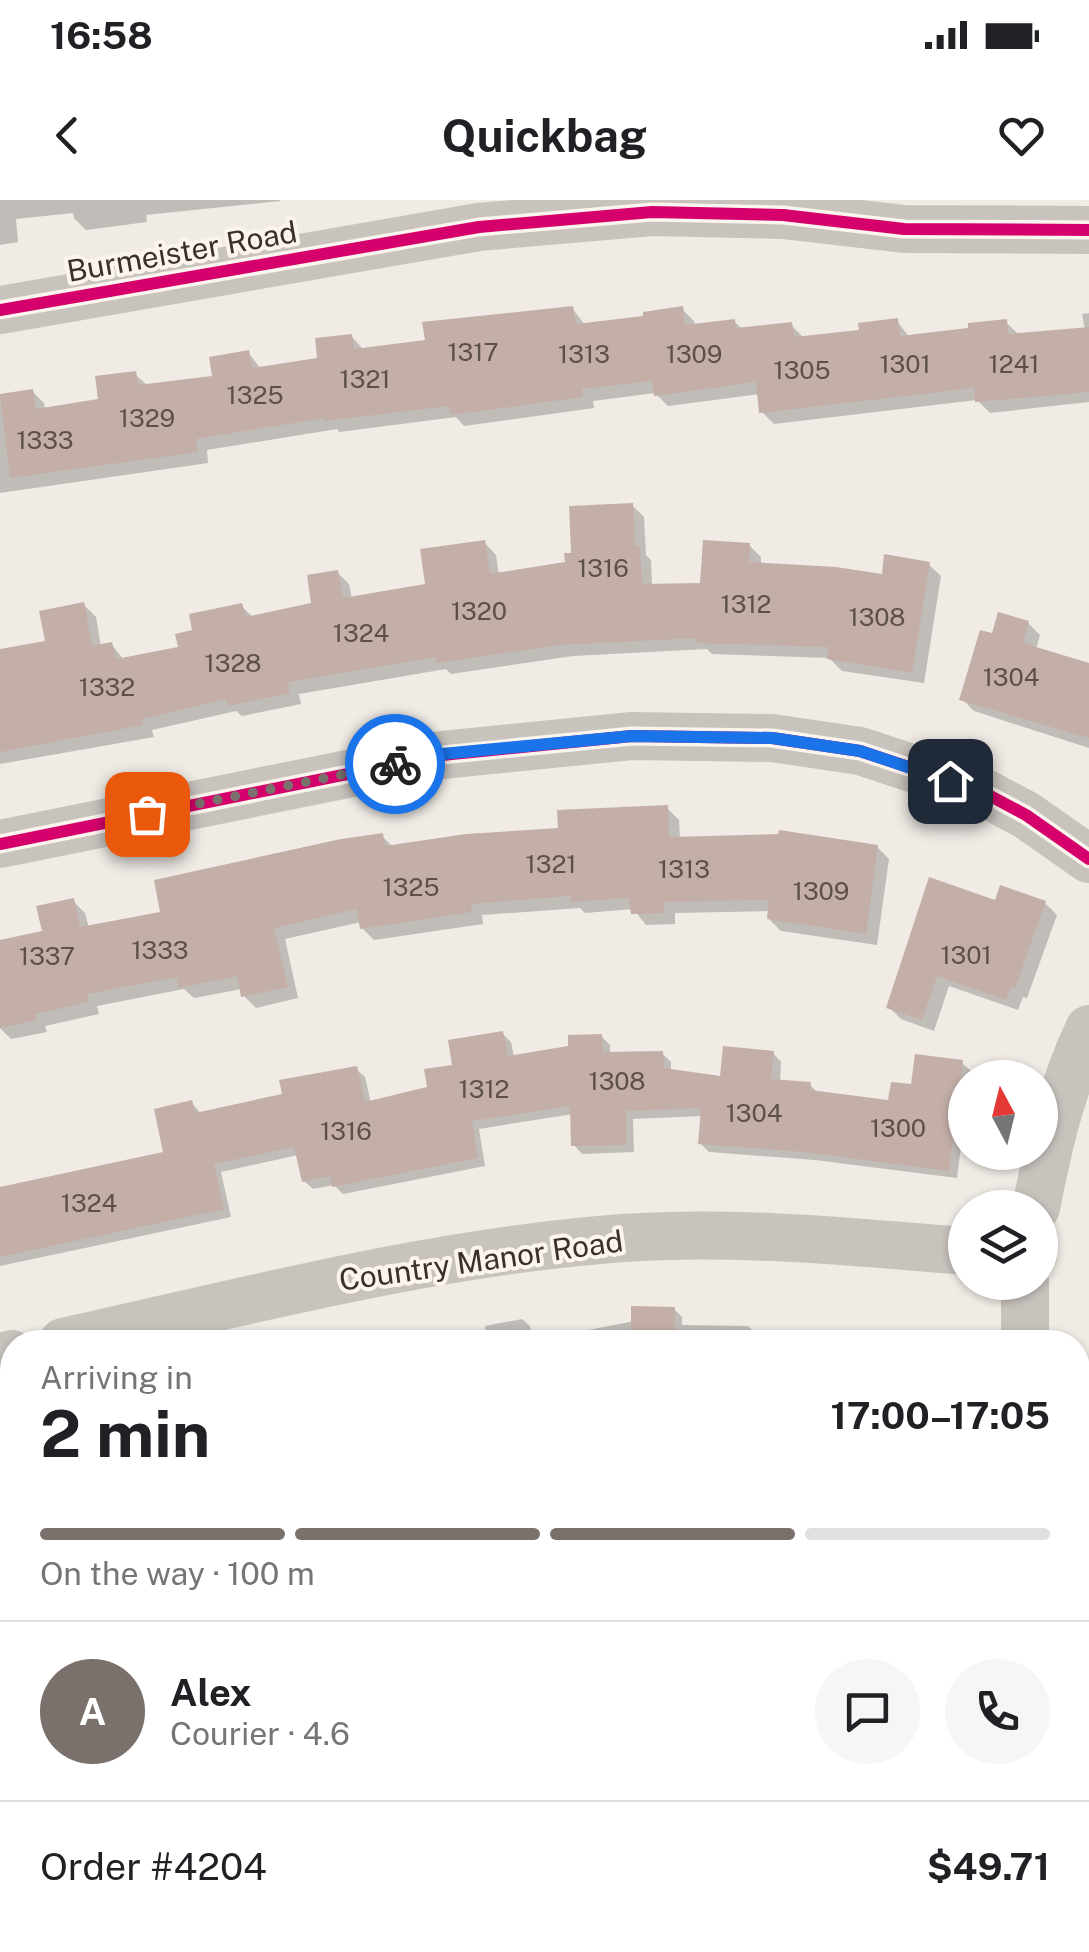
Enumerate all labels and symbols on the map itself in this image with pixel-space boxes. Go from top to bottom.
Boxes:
street label: Burmeister Road [64,213,300,289]
house number: 1317 [447,337,499,367]
house number: 1313 [558,339,610,369]
house number: 1309 [666,339,722,369]
house number: 1301 [879,349,931,379]
house number: 1241 [989,349,1039,379]
house number: 1305 [773,355,831,385]
house number: 1321 [339,364,391,394]
house number: 1325 [227,380,283,410]
house number: 1329 [119,403,175,433]
house number: 1333 [16,425,74,455]
house number: 1316 [577,553,629,583]
house number: 1312 [720,589,772,619]
house number: 1320 [451,596,507,626]
house number: 1308 [848,602,906,632]
house number: 1324 [333,618,389,648]
house number: 1328 [204,648,262,678]
house number: 1304 [983,662,1039,692]
house number: 1332 [79,672,135,702]
courier [345,714,445,814]
pin [908,739,993,824]
pin [105,772,190,857]
house number: 1321 [525,849,577,879]
house number: 1313 [658,854,710,884]
house number: 1325 [383,872,439,902]
house number: 1309 [793,876,849,906]
house number: 1333 [131,935,189,965]
house number: 1301 [940,940,992,970]
house number: 1337 [19,941,75,971]
north arrow [948,1060,1058,1170]
house number: 1308 [588,1066,646,1096]
house number: 1312 [458,1074,510,1104]
house number: 1304 [726,1098,782,1128]
house number: 1300 [870,1113,926,1143]
house number: 1316 [320,1116,372,1146]
house number: 1324 [61,1188,117,1218]
street label: Country Manor Road [337,1222,625,1298]

